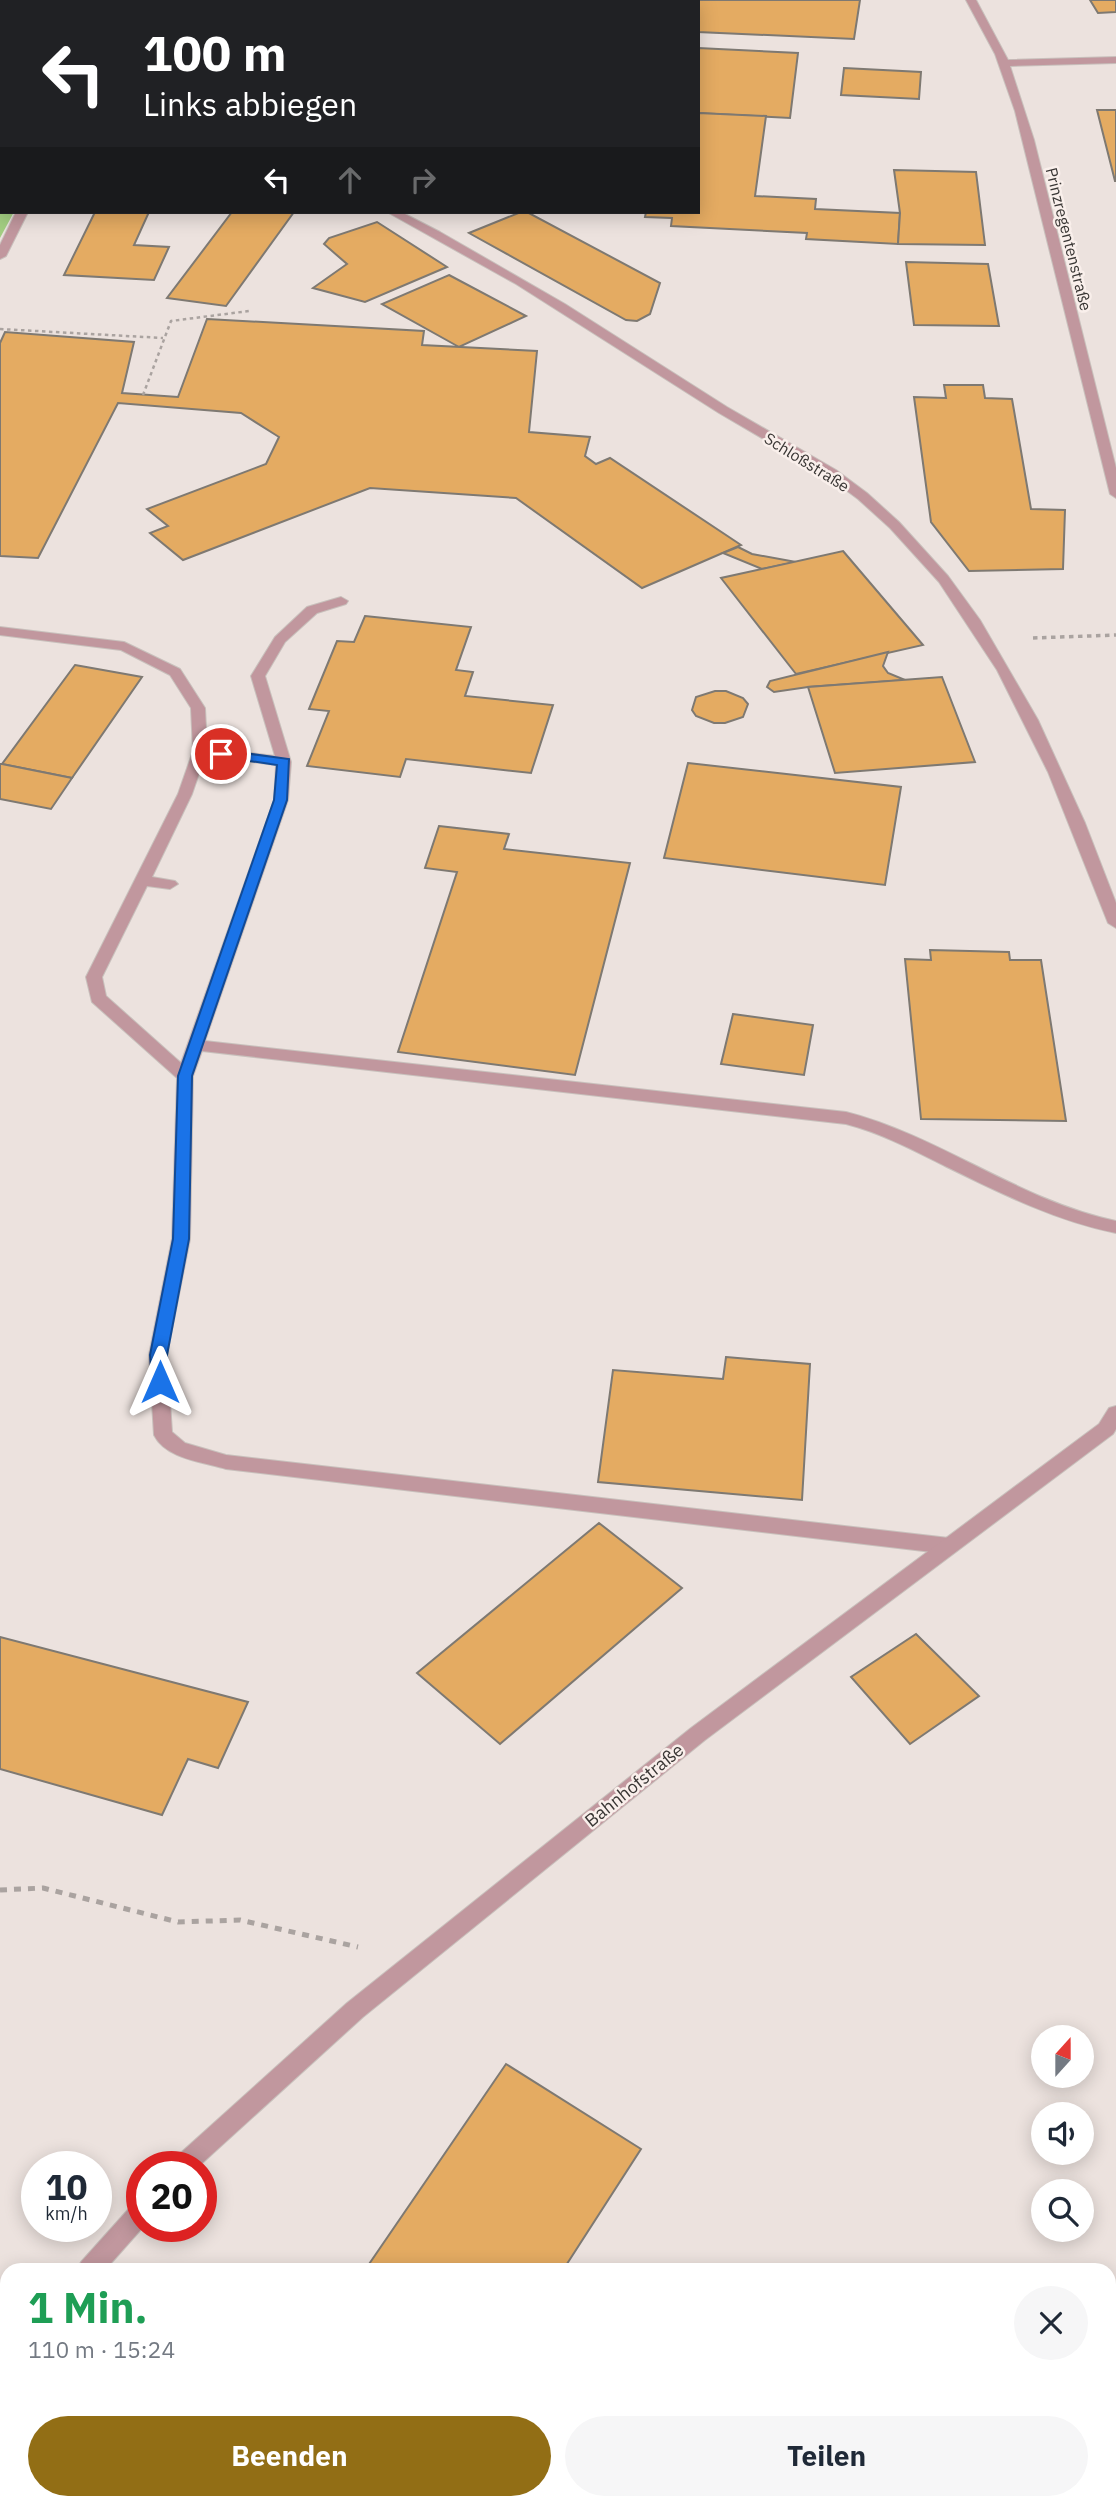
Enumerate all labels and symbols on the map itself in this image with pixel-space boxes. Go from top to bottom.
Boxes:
street label: Prinzregentenstraße [1042,165,1097,313]
street label: Schloßstraße [761,428,853,496]
pin [191,724,251,784]
position arrow [123,1345,197,1419]
street label: Bahnhofstraße [580,1738,688,1832]
north arrow [1031,2025,1094,2088]
speed limit sign: 20 [126,2151,217,2242]

